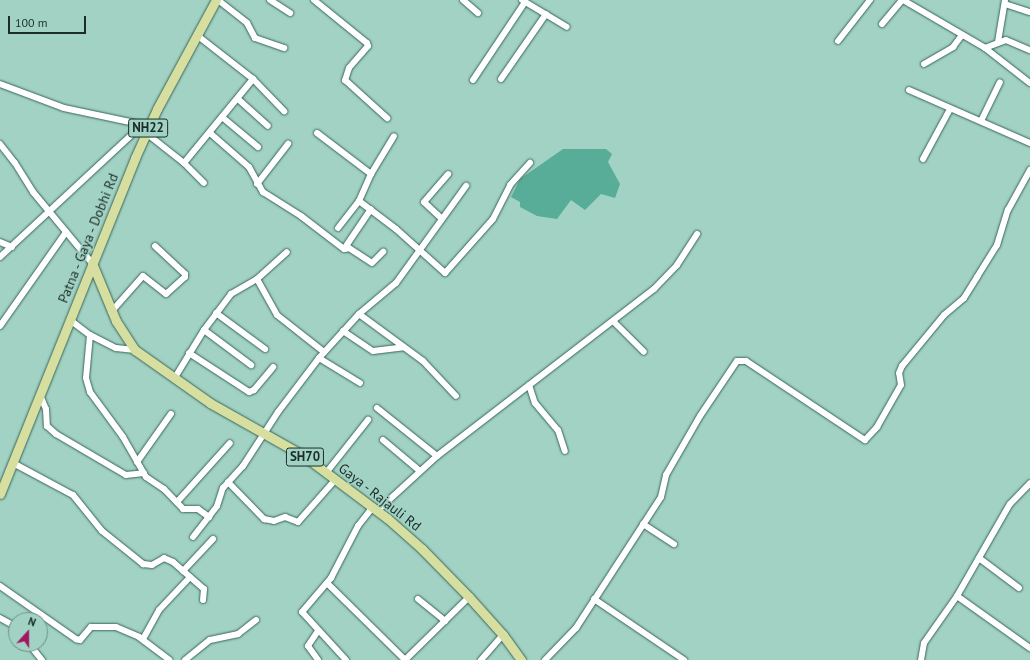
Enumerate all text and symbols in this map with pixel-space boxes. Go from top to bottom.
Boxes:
scale bar [10,8,88,34]
text: 100 m [15,15,48,30]
road number: NH22 [128,117,168,139]
street label: Patna - Gaya - Dobhi Rd [53,169,123,307]
road number: SH70 [285,446,325,468]
street label: Gaya - Rajauli Rd [335,459,425,535]
north arrow [8,612,48,652]
text: N [26,614,38,630]

